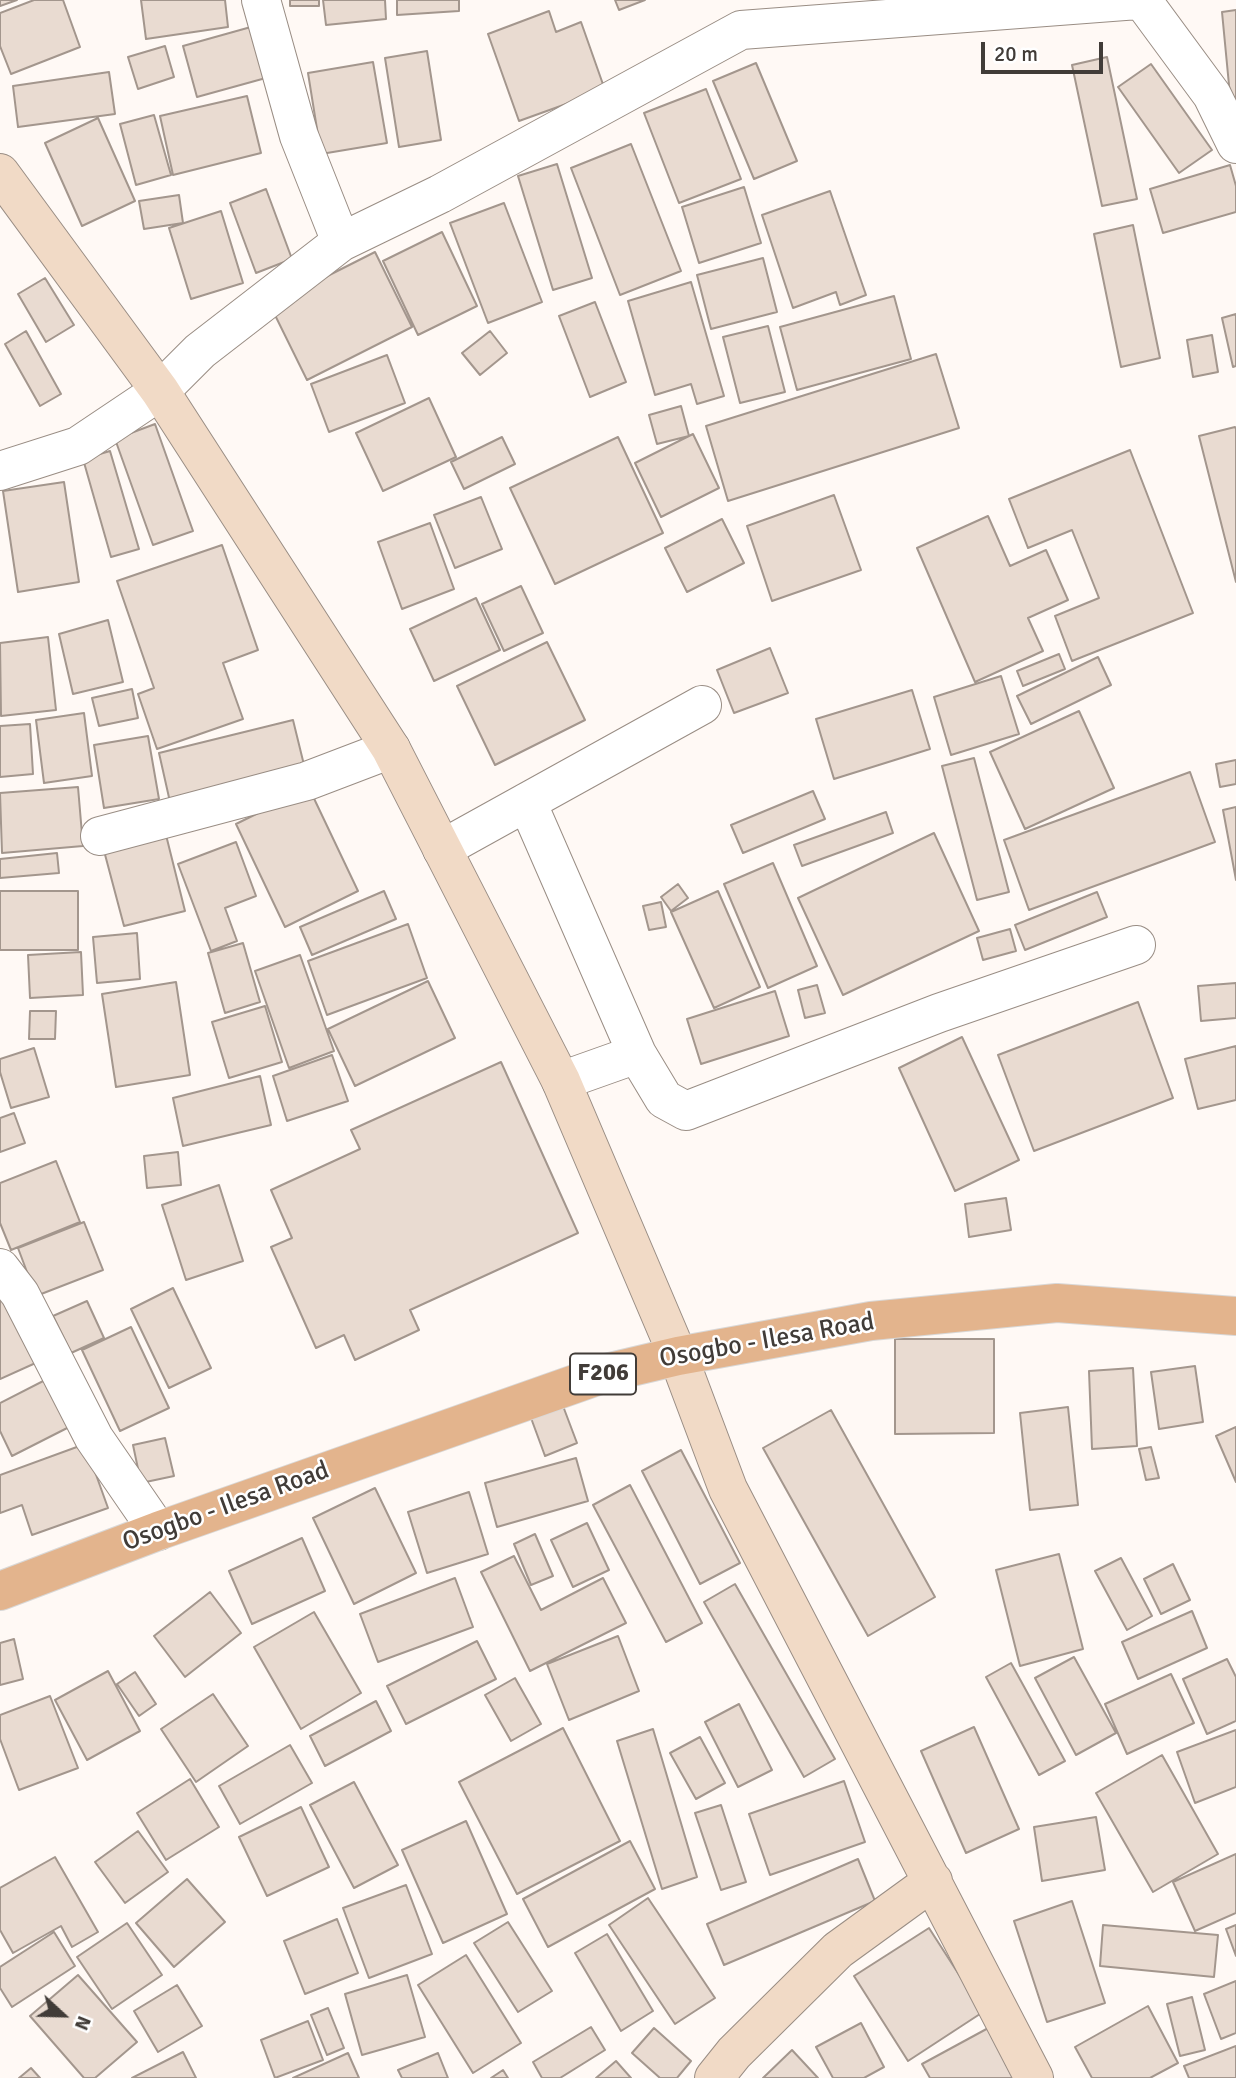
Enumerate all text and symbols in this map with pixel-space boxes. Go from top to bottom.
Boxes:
scale bar [984,28,1106,72]
text: 20 m [994,41,1038,67]
street label: Osogbo - Ilesa Road [657,1307,877,1375]
road number: F206 [570,1354,636,1394]
street label: Osogbo - Ilesa Road [118,1455,334,1559]
north arrow [28,1980,98,2050]
text: N [69,2012,96,2033]

